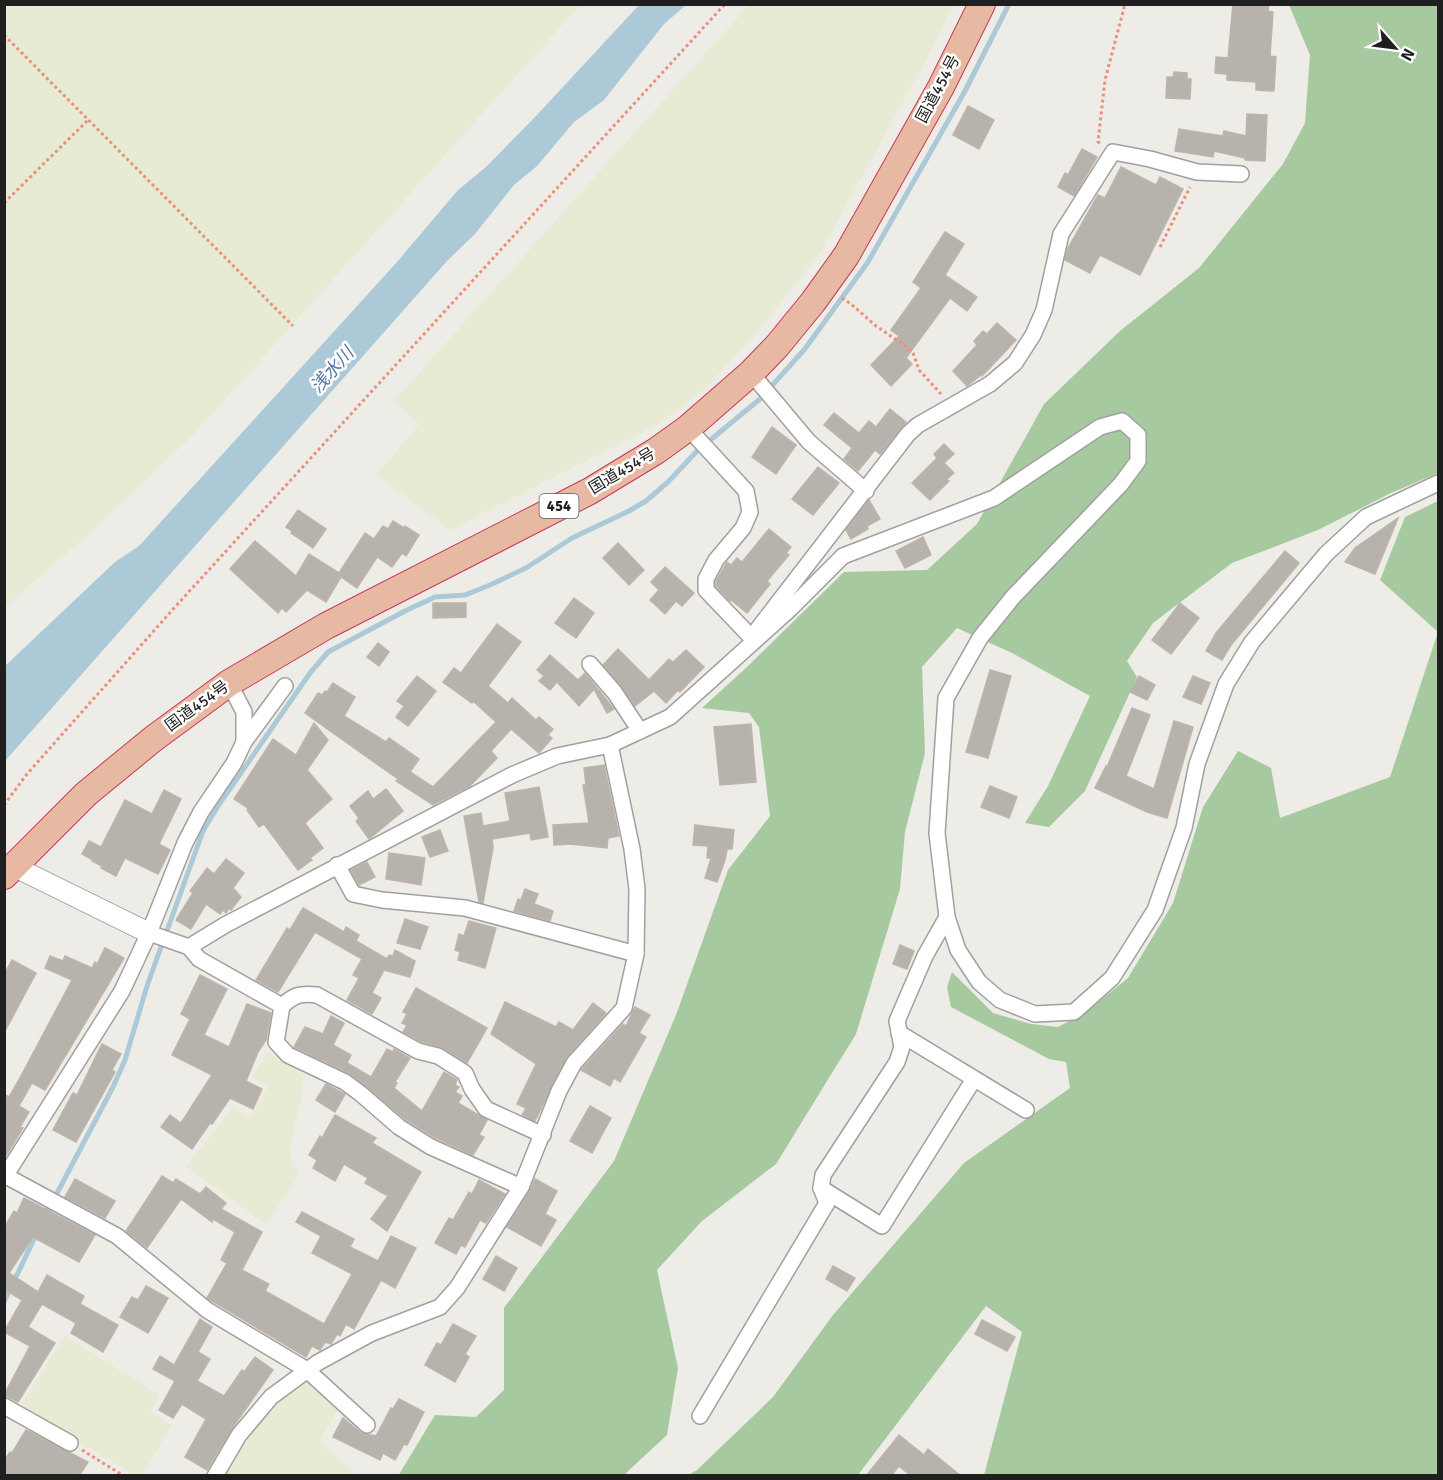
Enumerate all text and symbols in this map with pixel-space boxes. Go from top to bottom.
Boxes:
north arrow [1365,18,1425,78]
text: N [1396,45,1419,64]
street label: 国道454号 [912,52,964,126]
water label: 浅水川 [306,341,360,397]
street label: 国道454号 [585,443,659,499]
road number: 454 [540,494,578,518]
street label: 国道454号 [161,676,233,736]

